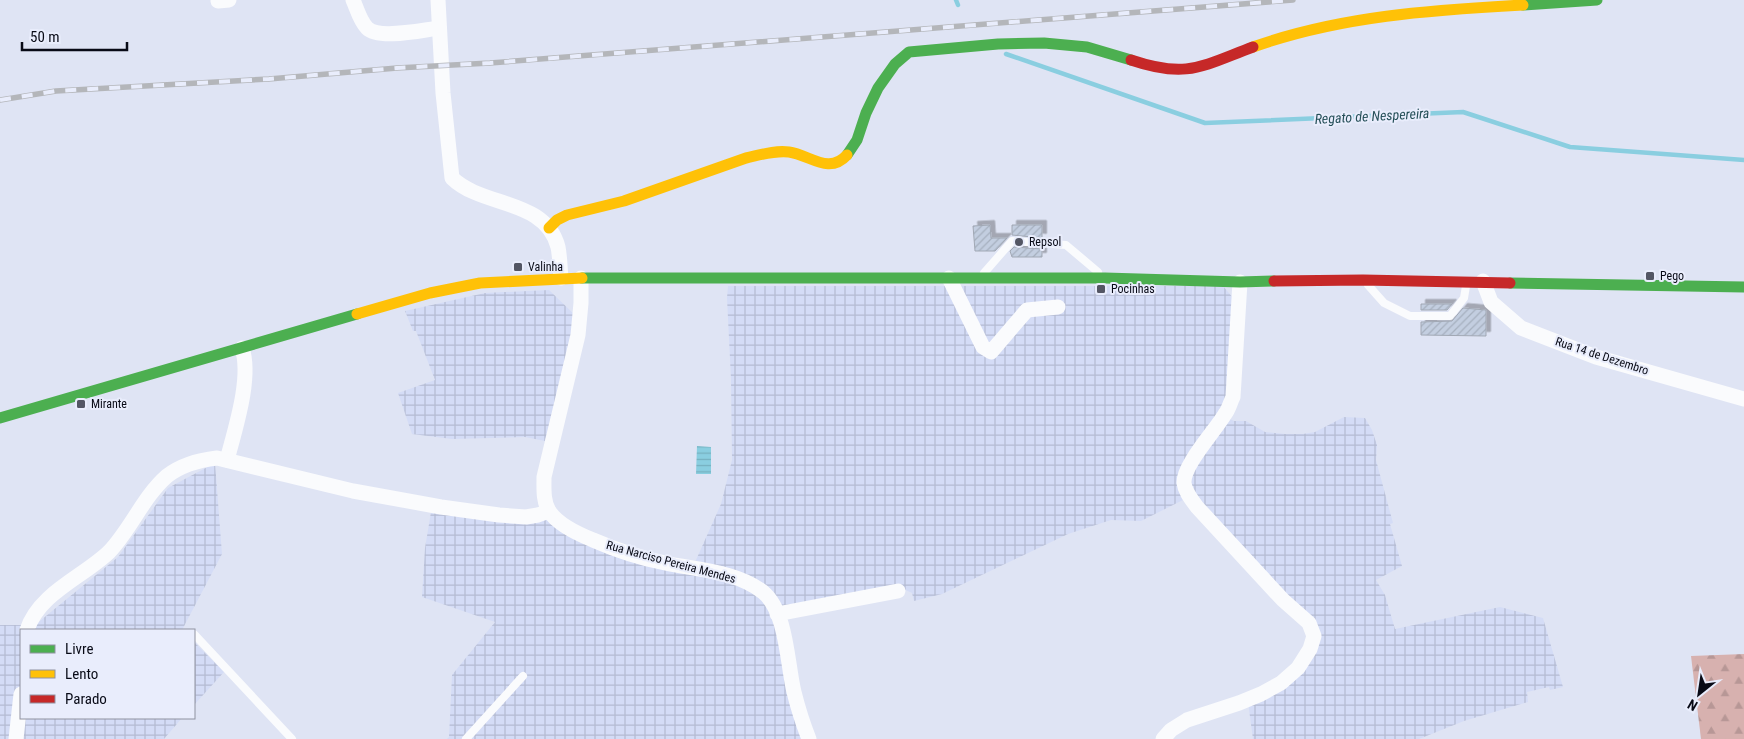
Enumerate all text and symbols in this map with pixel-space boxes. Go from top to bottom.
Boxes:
scale bar [22,20,128,52]
text: 50 m [30,28,60,46]
water label: Regato de Nespereira [1314,105,1430,127]
place label: Repsol [1029,235,1061,249]
marker: Repsol [1013,236,1025,248]
place label: Valinha [528,260,563,274]
marker: Valinha [512,261,524,273]
place label: Pego [1660,269,1684,283]
marker: Pego [1644,270,1656,282]
place label: Pocinhas [1111,282,1155,296]
marker: Pocinhas [1095,283,1107,295]
street label: Rua 14 de Dezembro [1554,334,1650,378]
place label: Mirante [91,397,127,411]
marker: Mirante [75,398,87,410]
street label: Rua Narciso Pereira Mendes [605,538,737,586]
legend [20,629,195,719]
text: Livre [65,640,93,658]
text: Lento [65,665,98,683]
north arrow [1674,669,1724,719]
text: Parado [65,690,107,708]
text: N [1685,696,1700,714]

